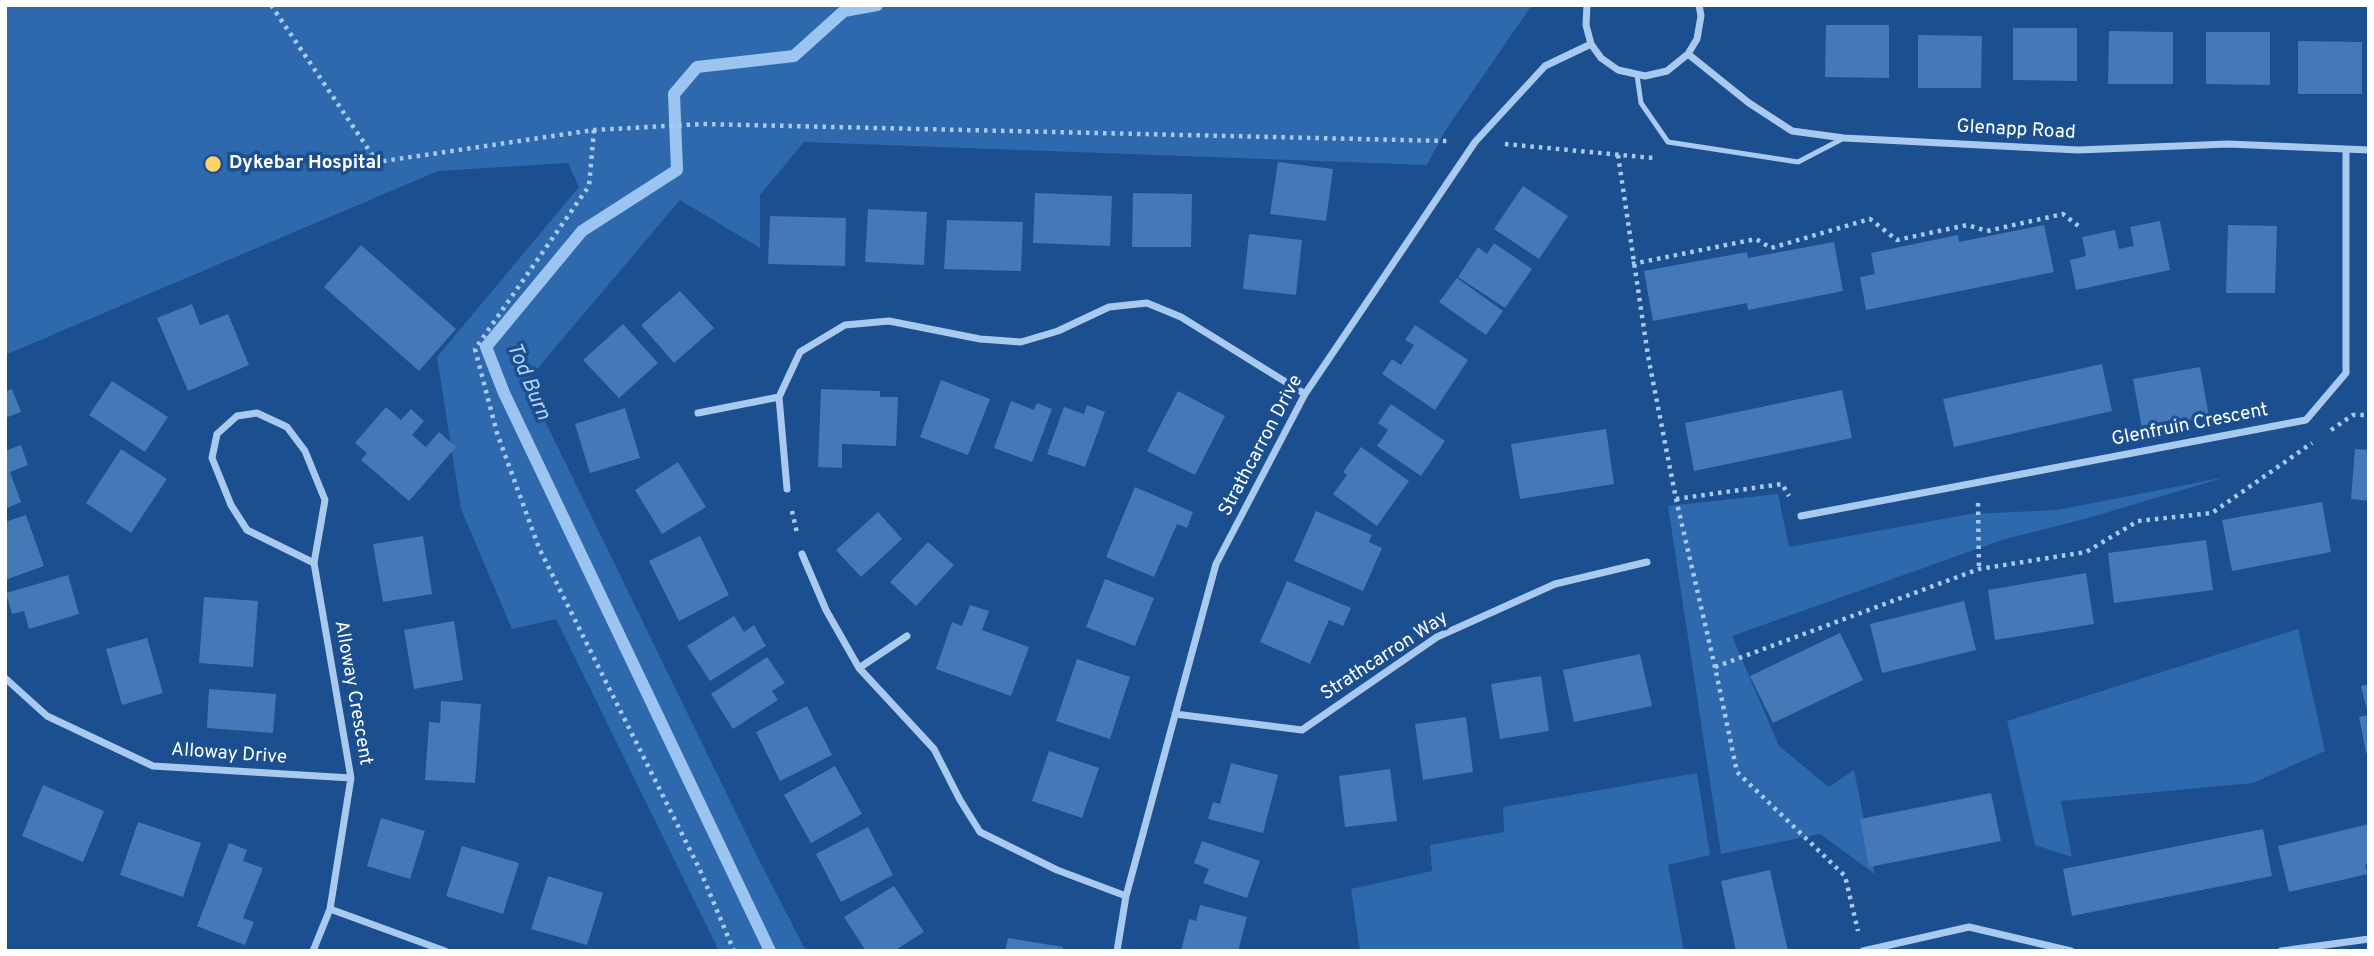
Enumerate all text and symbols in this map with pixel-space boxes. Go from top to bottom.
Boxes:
street label: Glenapp Road [1956,116,2076,146]
place label: Dykebar Hospital [229,153,382,175]
marker: Dykebar Hospital [203,154,223,174]
water label: Tod Burn [499,340,555,424]
street label: Strathcarron Drive [1215,372,1309,520]
street label: Glenfruin Crescent [2110,400,2270,452]
street label: Strathcarron Way [1317,607,1453,707]
street label: Alloway Crescent [328,619,376,767]
street label: Alloway Drive [170,740,288,770]

